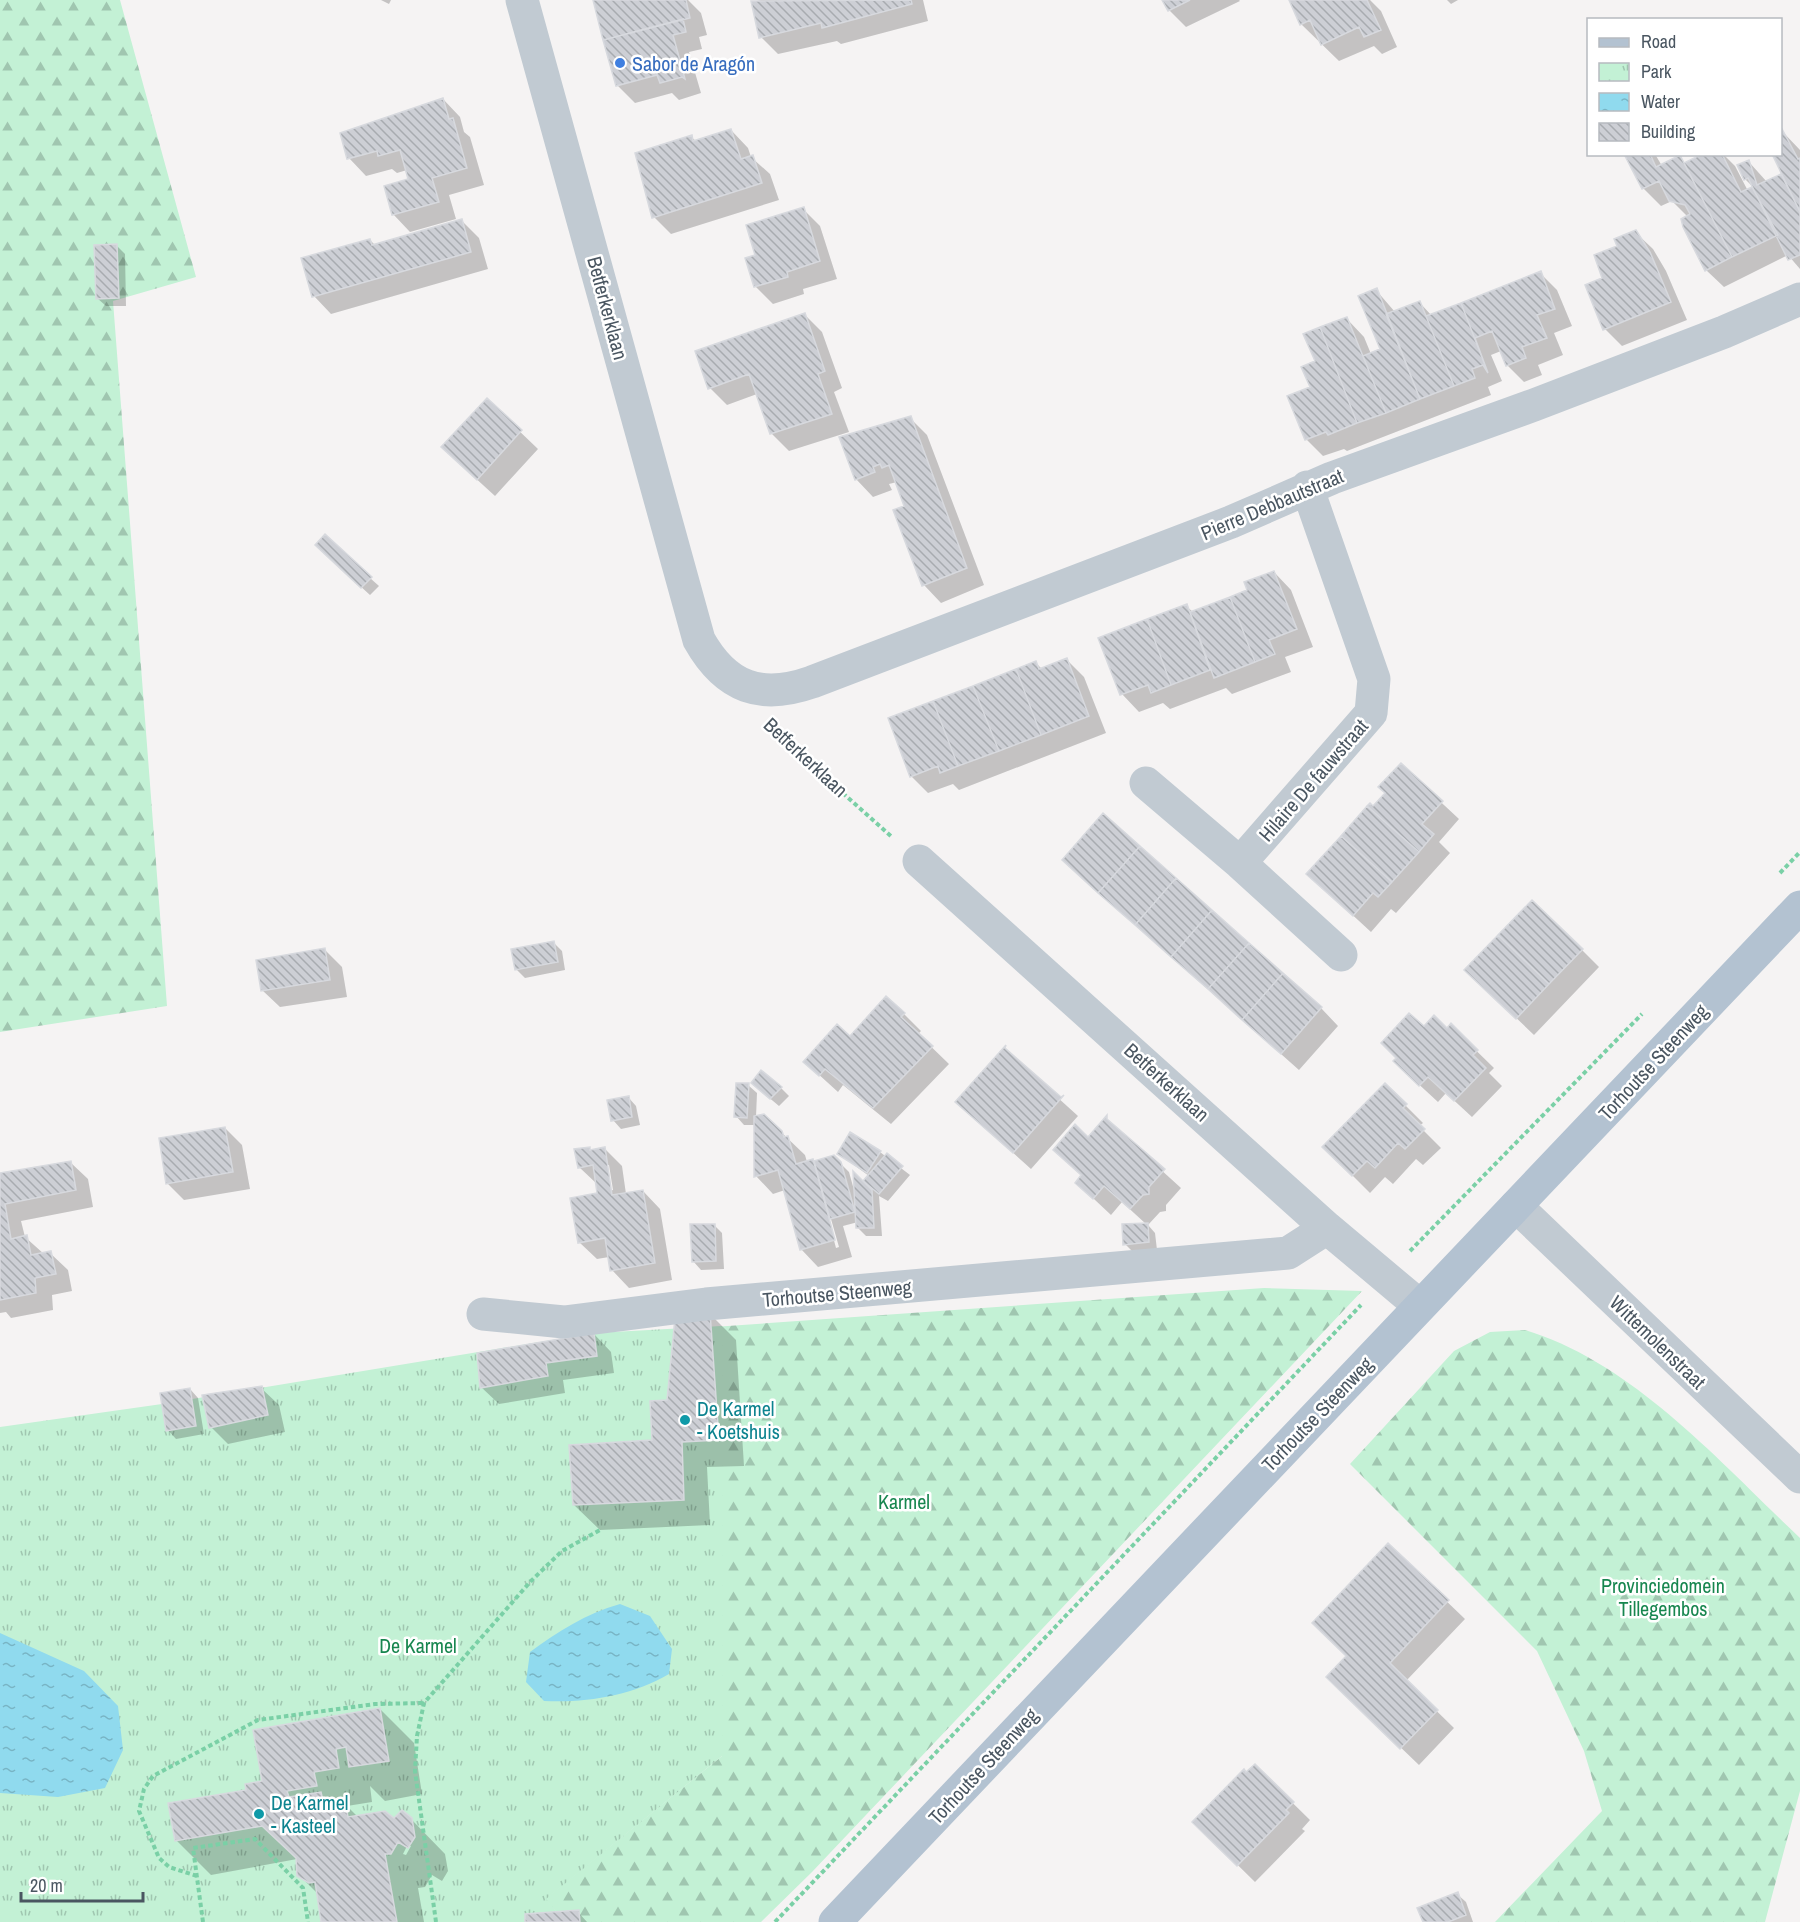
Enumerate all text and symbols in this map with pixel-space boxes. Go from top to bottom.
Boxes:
legend [1587,18,1782,156]
text: Road [1641,29,1676,54]
place label: Sabor de Aragón [632,50,755,77]
marker: Sabor de Aragón [613,56,627,70]
text: Park [1641,59,1672,84]
text: Water [1641,89,1680,114]
text: Building [1641,119,1696,144]
street label: Betferkerklaan [581,253,635,363]
street label: Pierre Debbautstraat [1197,462,1348,546]
street label: Betferkerklaan [758,711,854,803]
street label: Hilaire De fauwstraat [1252,713,1374,847]
street label: Torhoutse Steenweg [1592,998,1714,1126]
street label: Betferkerklaan [1119,1037,1215,1127]
street label: Torhoutse Steenweg [761,1273,913,1313]
street label: Wittemolenstraat [1604,1289,1712,1395]
street label: Torhoutse Steenweg [1255,1351,1379,1477]
place label: De Karmel - Koetshuis [697,1395,780,1445]
marker: De Karmel - Koetshuis [678,1413,692,1427]
park label: Karmel [878,1488,930,1515]
park label: Provinciedomein Tillegembos [1601,1572,1725,1622]
park label: De Karmel [379,1632,457,1659]
street label: Torhoutse Steenweg [922,1702,1044,1830]
place label: De Karmel - Kasteel [271,1789,348,1839]
marker: De Karmel - Kasteel [252,1807,266,1821]
scale bar [21,1865,142,1903]
text: 20 m [30,1873,63,1898]

